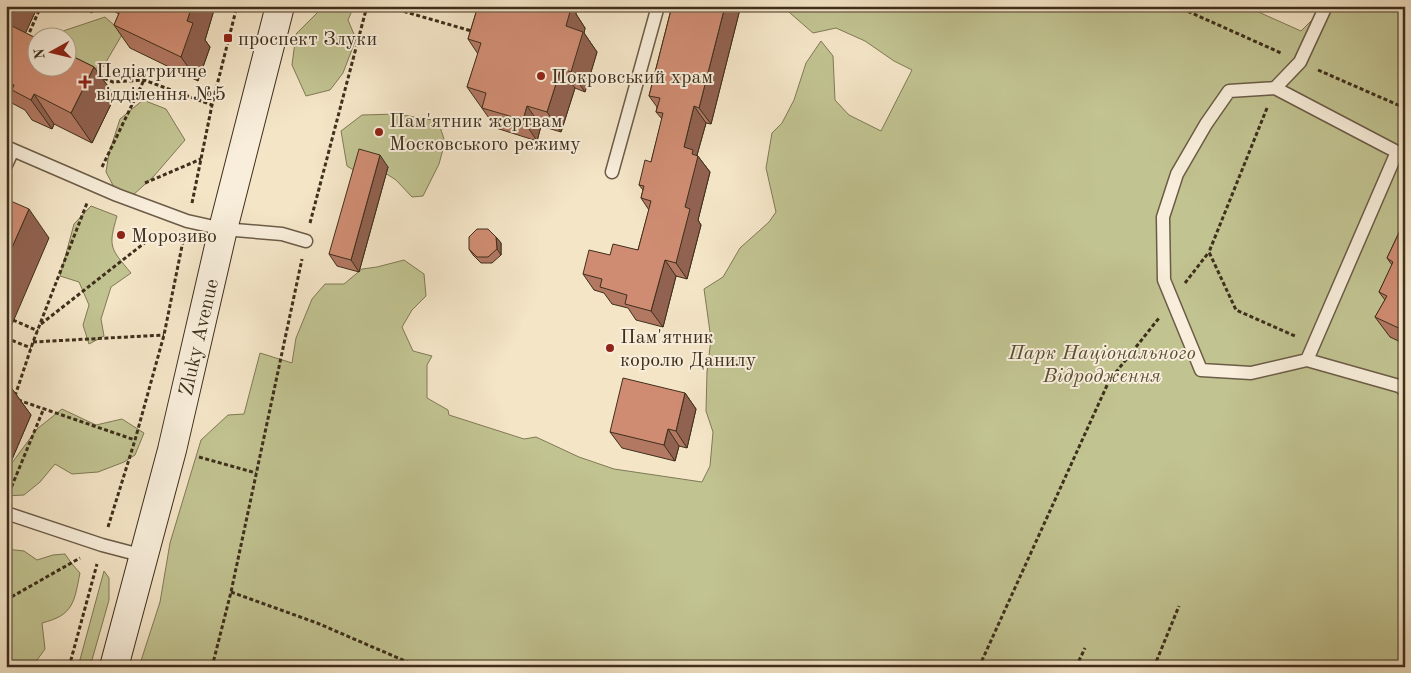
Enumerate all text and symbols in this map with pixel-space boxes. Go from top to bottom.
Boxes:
north arrow [28,28,78,78]
place label: проспект Злуки [238,30,377,50]
marker: проспект Злуки [222,32,234,44]
text: N [32,47,48,60]
place label: Педіатричне відділення №5 [96,62,226,105]
place label: Покровський храм [551,68,713,88]
marker: Покровський храм [535,70,547,82]
marker: Педіатричне відділення №5 [78,75,92,89]
place label: Пам'ятник жертвам Московського режиму [389,112,581,155]
marker: Пам'ятник жертвам Московського режиму [373,126,385,138]
place label: Морозиво [131,227,217,247]
marker: Морозиво [115,229,127,241]
street label: Zluky Avenue [177,277,223,398]
place label: Пам'ятник королю Данилу [620,328,757,371]
marker: Пам'ятник королю Данилу [604,342,616,354]
park label: Парк Національного Відродження [1007,344,1196,387]

